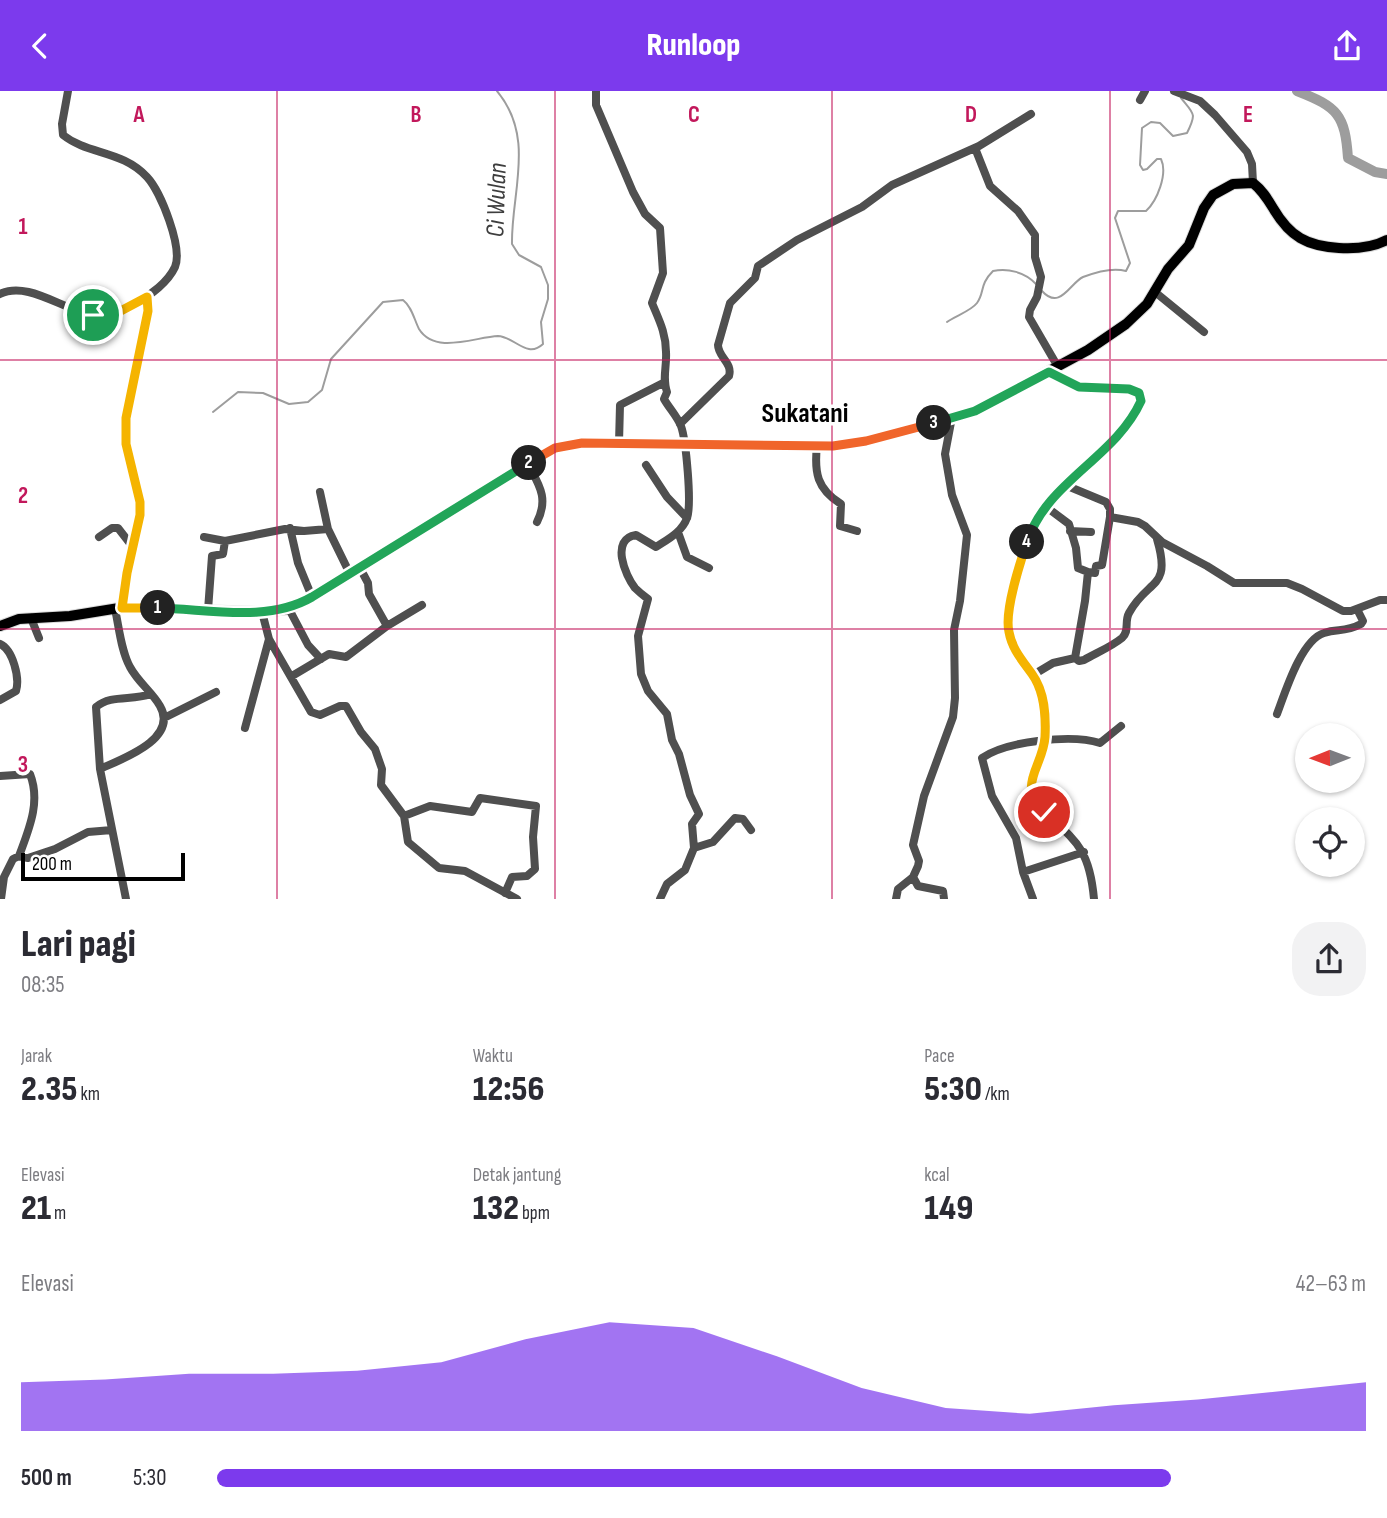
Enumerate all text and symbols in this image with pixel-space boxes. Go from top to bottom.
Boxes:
text: Runloop [646,26,741,65]
icon: back [21,27,59,65]
icon: share [1328,27,1366,65]
text: A [133,101,146,129]
text: B [411,101,422,129]
text: C [688,101,700,129]
text: D [965,101,977,129]
text: E [1243,101,1253,129]
water label: Ci Wulan [480,162,514,238]
text: 1 [18,213,28,241]
pin [63,285,123,345]
icon: arrive [74,296,112,334]
district label: Sukatani [762,397,848,430]
pin: 3 [916,405,951,441]
text: 3 [929,411,938,434]
pin: 2 [512,445,546,481]
text: 2 [524,451,533,474]
text: 2 [18,482,28,510]
pin: 4 [1010,525,1044,559]
text: 4 [1022,530,1031,553]
pin: 1 [140,591,176,625]
text: 1 [154,596,161,619]
north arrow [1295,723,1365,793]
map controls [1295,723,1365,877]
text: 3 [18,751,28,779]
pin [1014,782,1074,842]
icon: check [1025,793,1063,831]
button: locate [1295,807,1365,877]
scale bar [21,849,186,881]
text: 200 m [32,853,72,876]
text: Lari pagi [21,922,136,967]
button: share [1292,922,1366,996]
text: 08:35 [21,971,65,999]
text: Jarak [21,1045,52,1068]
text: Waktu [473,1045,513,1068]
text: Pace [924,1045,955,1068]
text: 2.35 [21,1068,77,1111]
text: 12:56 [473,1068,544,1111]
text: 5:30 [924,1068,982,1111]
text: km [77,1083,100,1106]
text: /km [982,1083,1010,1106]
text: Elevasi [21,1164,65,1187]
text: Detak jantung [473,1164,561,1187]
text: kcal [924,1164,949,1187]
text: 21 [21,1187,51,1230]
text: 132 [473,1187,519,1230]
text: 149 [924,1187,973,1230]
text: m [51,1202,66,1225]
text: bpm [519,1202,550,1225]
text: Elevasi [21,1270,74,1298]
text: 42–63 m [1296,1270,1366,1298]
text: 500 m [21,1464,72,1492]
text: 5:30 [133,1464,166,1492]

